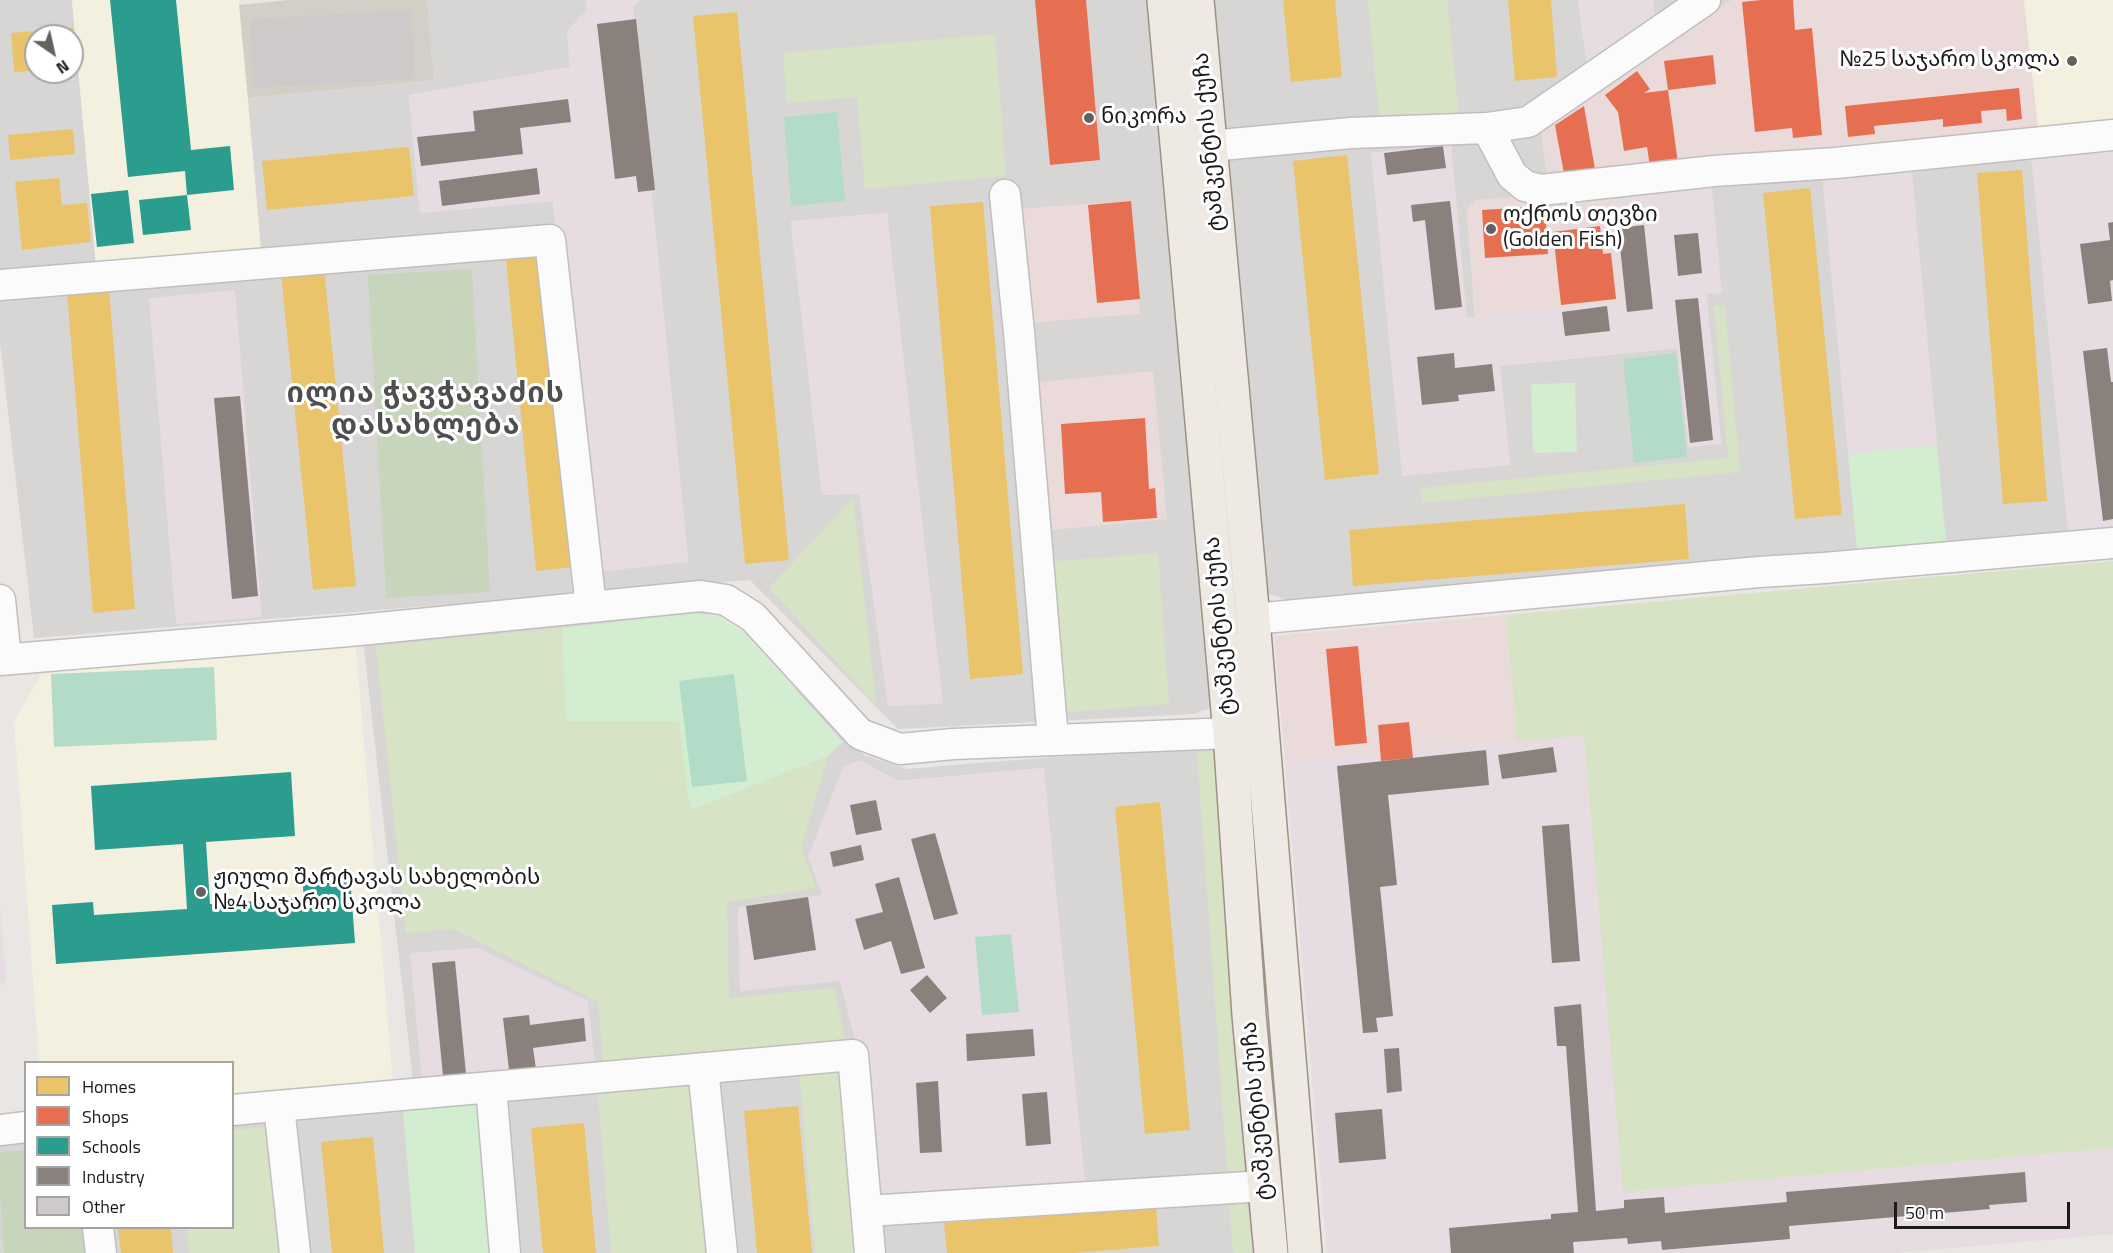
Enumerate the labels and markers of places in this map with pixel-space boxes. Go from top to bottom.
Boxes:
place label: №25 საჯარო სკოლა [1839,48,2060,74]
marker: №25 საჯარო სკოლა [2065,54,2079,68]
place label: ნიკორა [1101,105,1187,131]
marker: ნიკორა [1082,111,1096,125]
place label: ოქროს თევზი (Golden Fish) [1503,203,1658,254]
marker: ოქროს თევზი (Golden Fish) [1484,222,1498,236]
place label: ჟიული შარტავას სახელობის №4 საჯარო სკოლა [213,866,540,918]
marker: ჟიული შარტავას სახელობის №4 საჯარო სკოლა [194,885,208,899]

